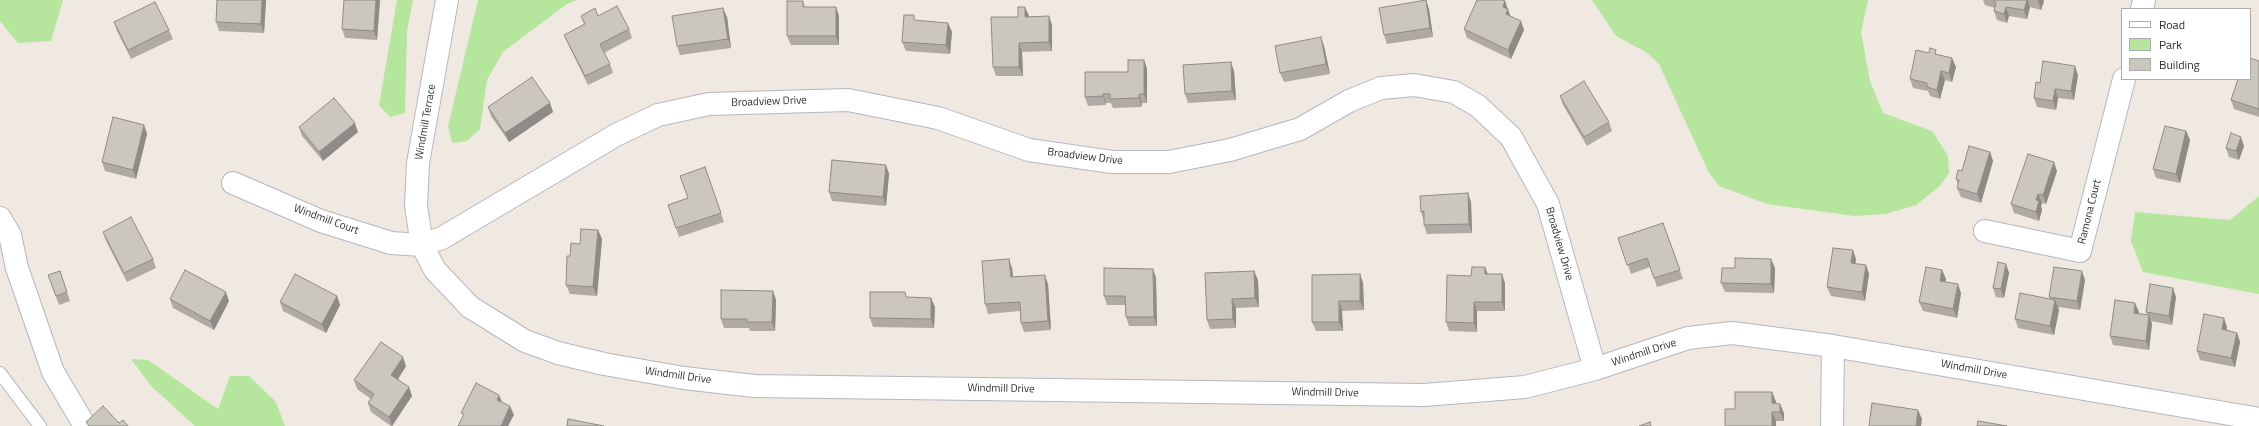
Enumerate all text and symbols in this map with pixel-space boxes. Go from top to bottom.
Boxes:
legend [2121,8,2251,80]
text: Road [2159,15,2185,34]
text: Park [2159,35,2182,54]
text: Building [2159,55,2200,74]
street label: Windmill Terrace [413,83,439,161]
street label: Broadview Drive [731,94,807,110]
street label: Broadview Drive [1047,146,1123,168]
street label: Ramona Court [2076,178,2104,246]
street label: Windmill Court [292,202,360,238]
street label: Broadview Drive [1542,206,1576,282]
street label: Windmill Drive [1610,336,1678,370]
street label: Windmill Drive [1940,358,2008,382]
street label: Windmill Drive [644,365,712,387]
street label: Windmill Drive [967,382,1035,396]
street label: Windmill Drive [1291,386,1359,400]

